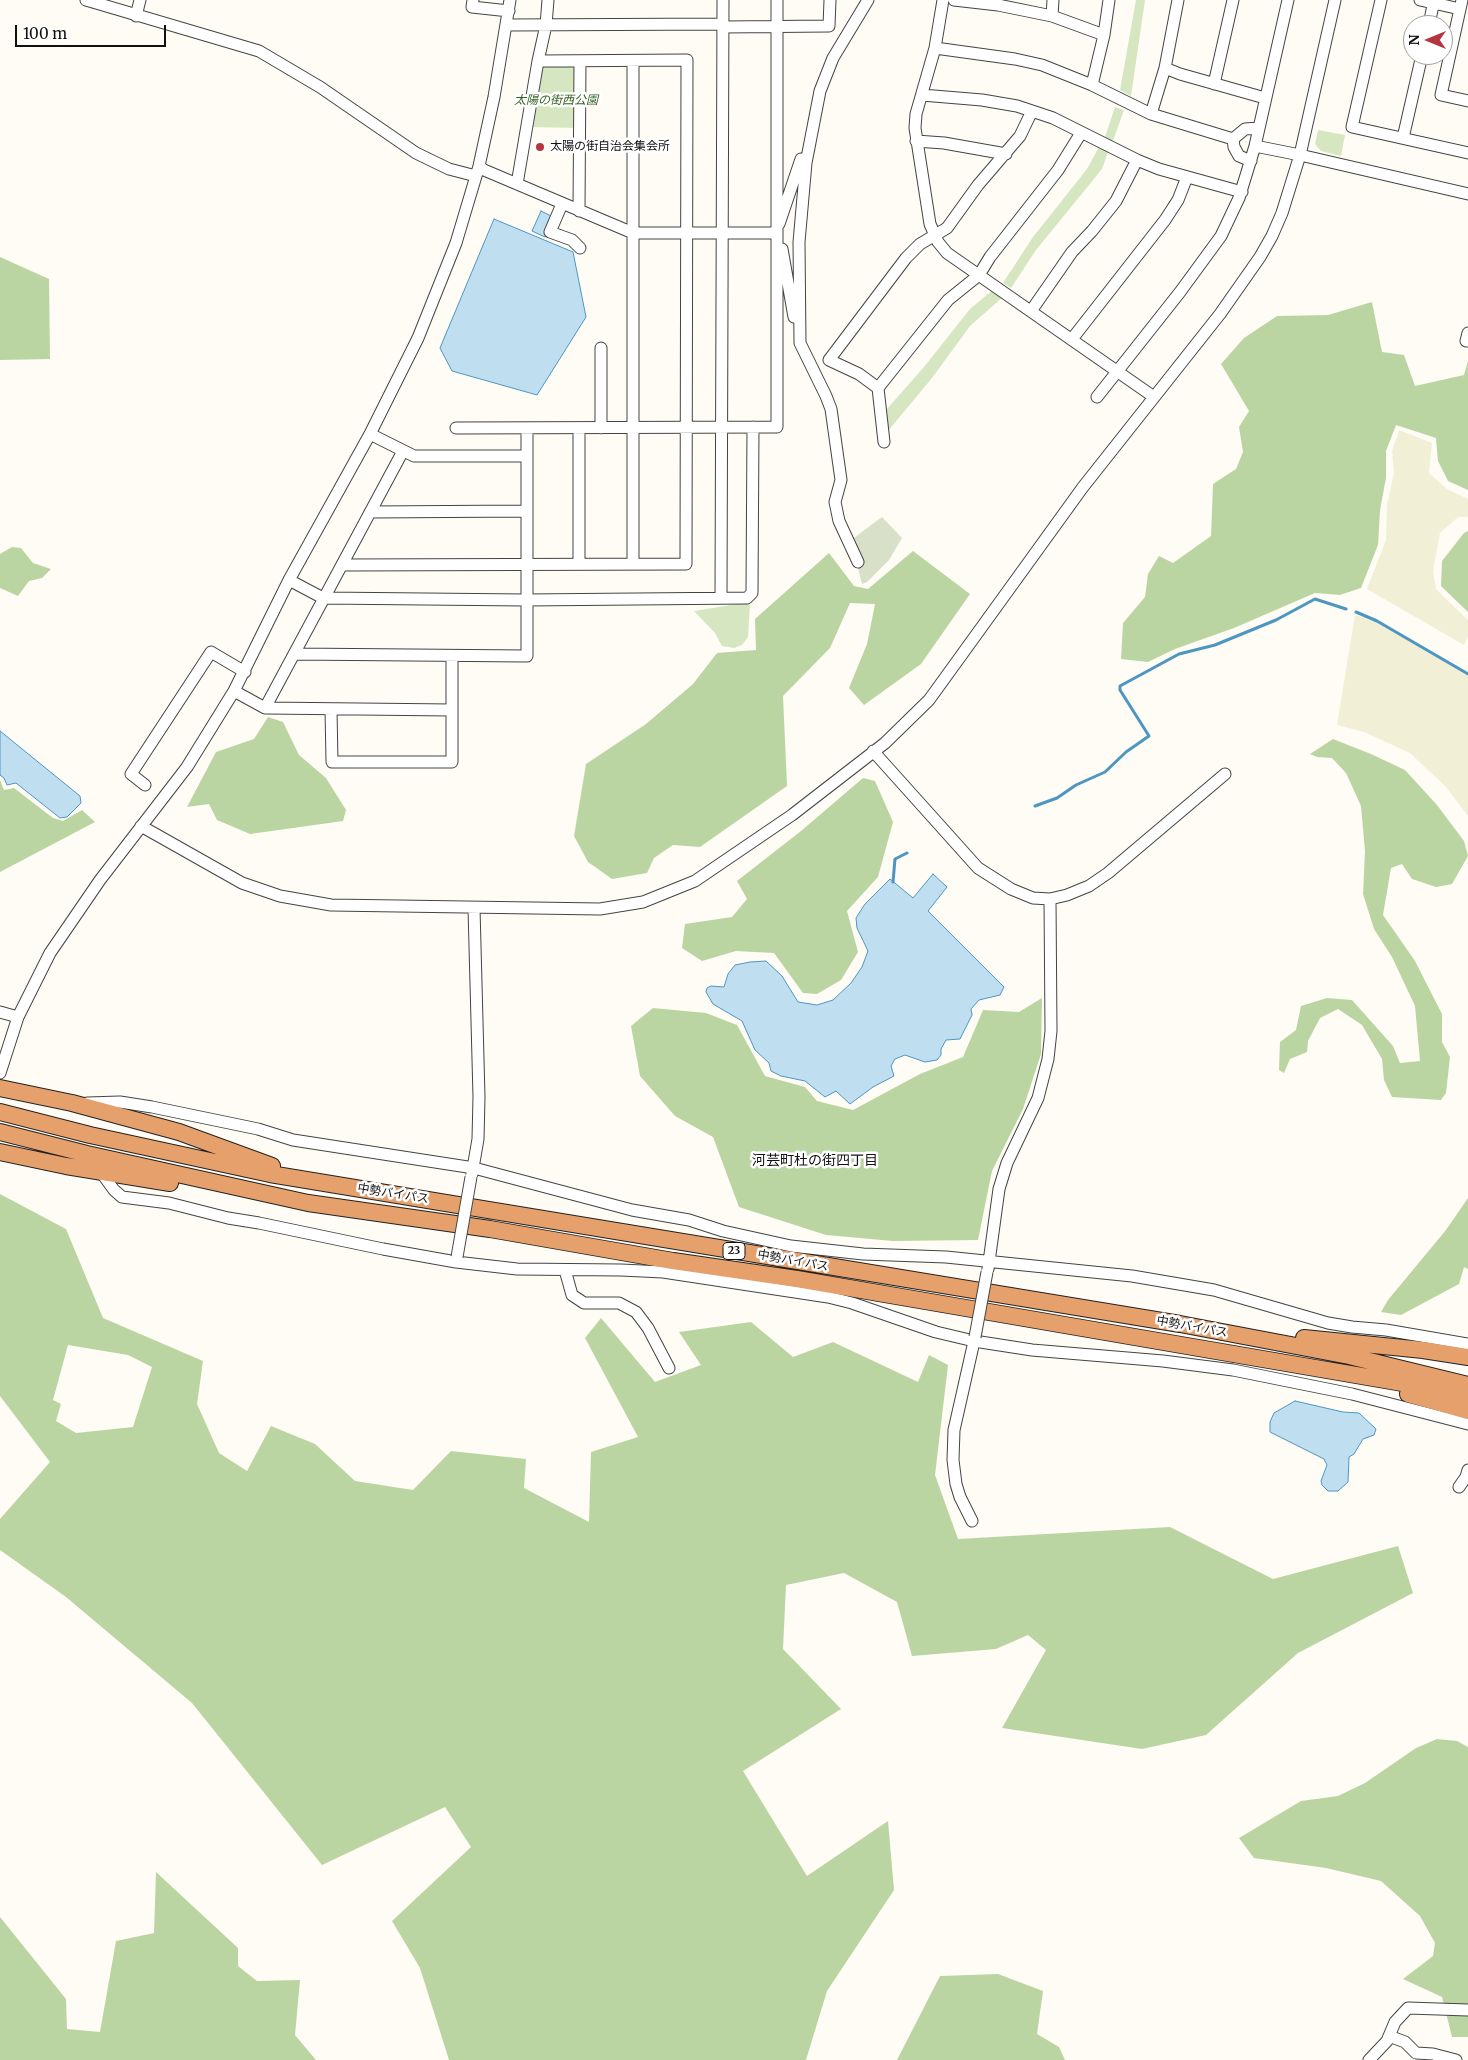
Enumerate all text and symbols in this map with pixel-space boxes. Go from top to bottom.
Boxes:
scale bar [18,15,169,47]
north arrow [1403,15,1453,65]
text: 100 m [23,24,67,43]
text: N [1405,34,1423,46]
park label: 太陽の街西公園 [514,94,598,108]
place label: 太陽の街自治会集会所 [550,140,670,154]
marker: 太陽の街自治会集会所 [534,141,546,153]
district label: 河芸町杜の街四丁目 [752,1153,878,1169]
street label: 中勢バイパス [356,1181,430,1207]
road number: 23 [723,1242,745,1260]
street label: 中勢バイパス [756,1248,830,1274]
street label: 中勢バイパス [1155,1314,1229,1340]

